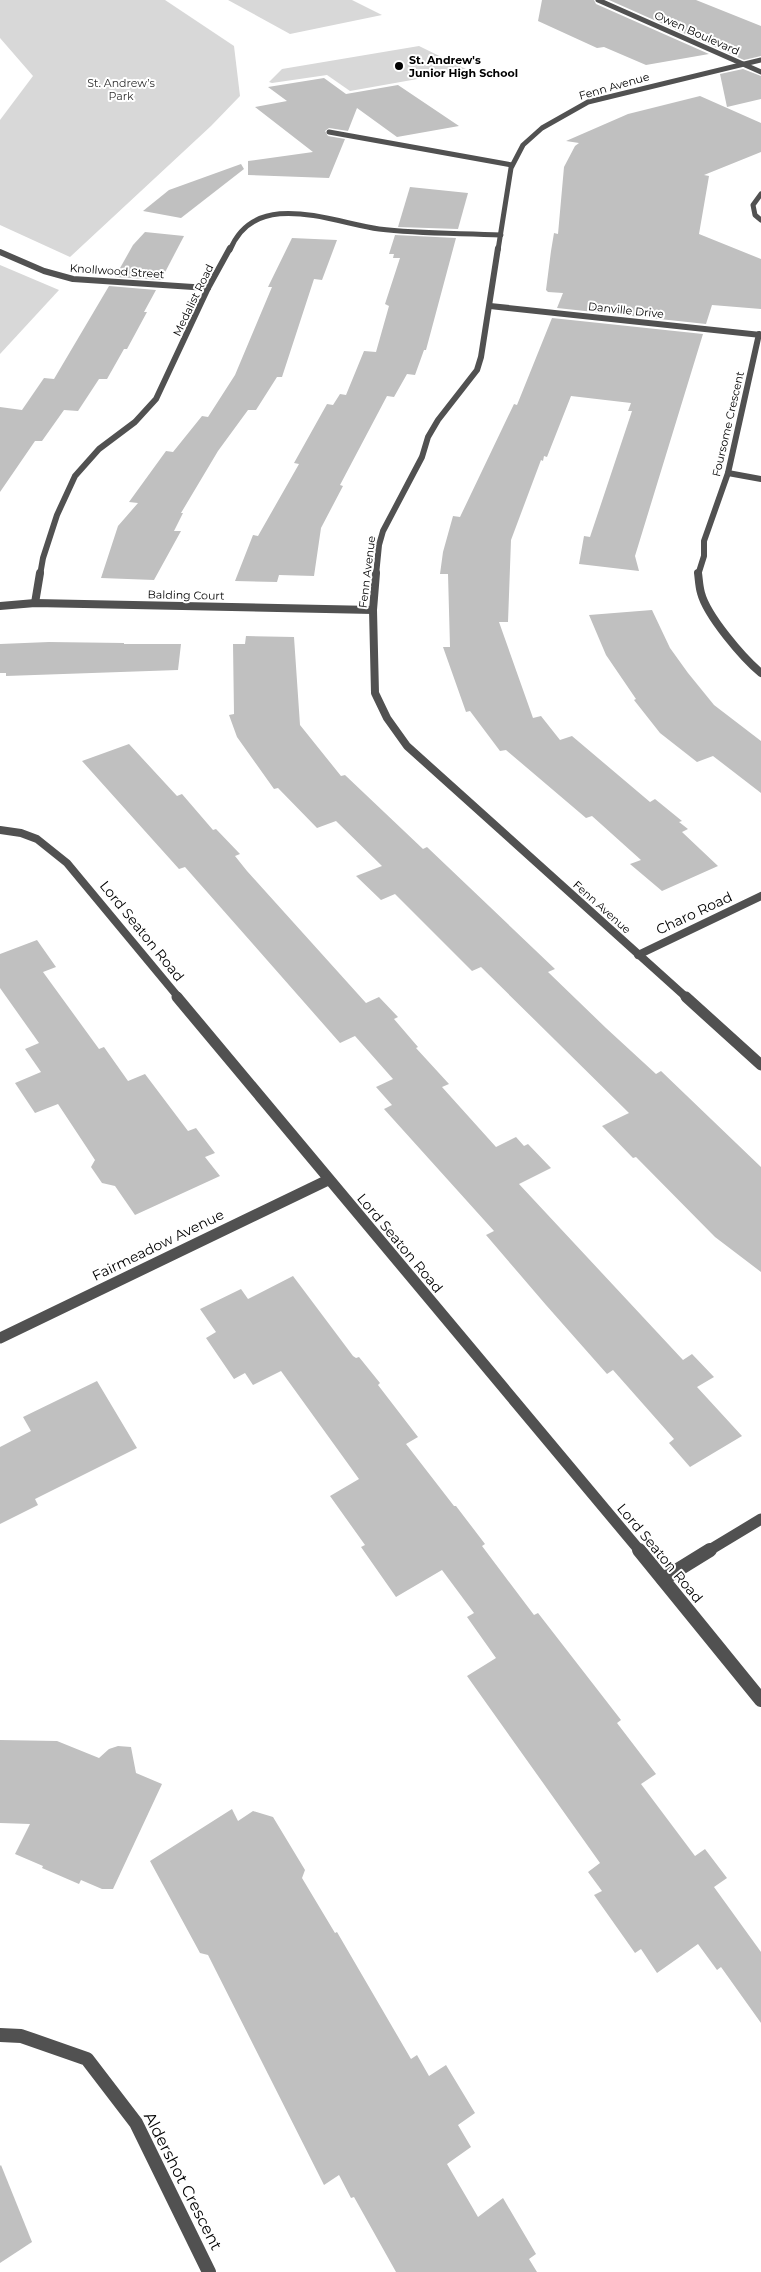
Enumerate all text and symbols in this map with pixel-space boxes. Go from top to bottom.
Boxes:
street label: Owen Boulevard [652,8,742,58]
place label: St. Andrew's Junior High School [408,53,518,80]
marker: St. Andrew's Junior High School [393,60,405,72]
street label: Fenn Avenue [577,69,651,103]
park label: St. Andrew’s Park [87,76,155,103]
street label: Knollwood Street [69,261,165,281]
street label: Medalist Road [170,262,216,338]
street label: Danville Drive [587,299,665,321]
street label: Foursome Crescent [709,369,747,478]
street label: Fenn Avenue [356,535,378,609]
street label: Balding Court [147,587,225,603]
street label: Lord Seaton Road [96,877,188,985]
street label: Fenn Avenue [570,877,634,937]
street label: Charo Road [653,887,735,939]
street label: Lord Seaton Road [353,1190,447,1296]
street label: Fairmeadow Avenue [89,1205,227,1285]
street label: Lord Seaton Road [613,1500,707,1606]
street label: Aldershot Crescent [140,2109,226,2254]

